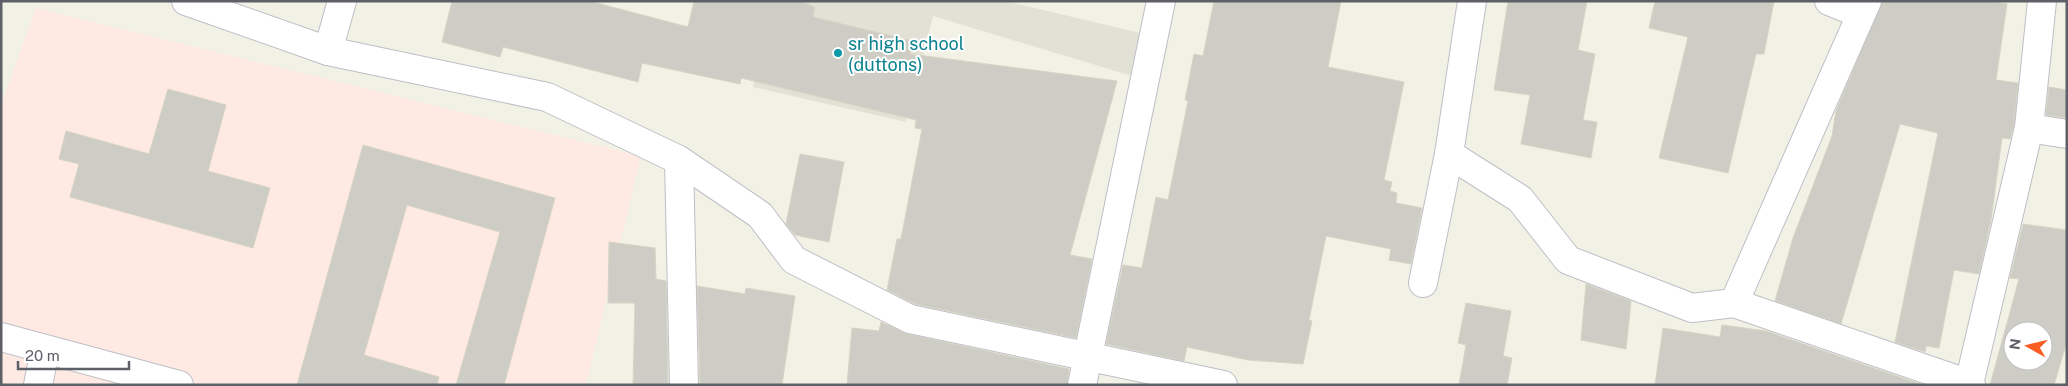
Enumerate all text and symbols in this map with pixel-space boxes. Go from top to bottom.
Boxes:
place label: sr high school (duttons) [848,33,964,75]
marker: sr high school (duttons) [832,47,844,59]
north arrow [2003,321,2053,371]
scale bar [18,338,129,370]
text: N [2006,338,2024,351]
text: 20 m [25,347,60,364]

